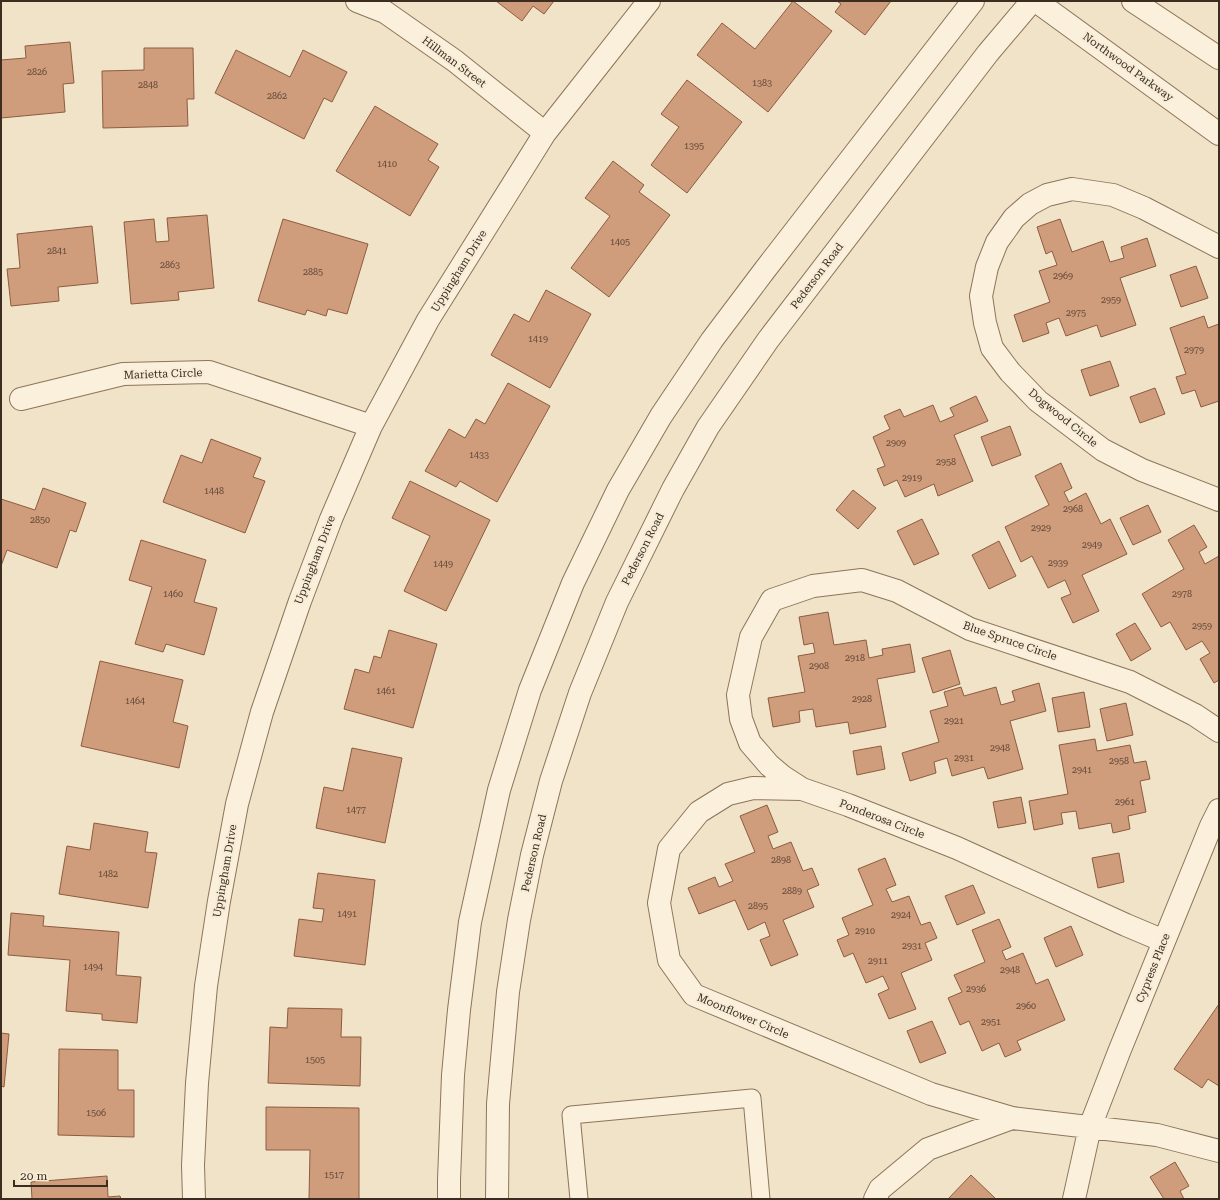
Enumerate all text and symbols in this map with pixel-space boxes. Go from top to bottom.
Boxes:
street label: Northwood Parkway [1080,30,1176,104]
street label: Hillman Street [419,34,489,90]
house number: 2826 [27,67,47,77]
house number: 1383 [752,78,772,88]
house number: 2848 [138,80,158,90]
house number: 2862 [267,91,287,101]
house number: 1395 [684,141,704,151]
house number: 1410 [377,159,397,169]
street label: Uppingham Drive [428,228,490,314]
house number: 1405 [610,237,630,247]
street label: Pederson Road [788,240,846,312]
house number: 2841 [47,246,67,256]
house number: 2863 [160,260,180,270]
house number: 2885 [303,267,323,277]
house number: 2969 [1053,271,1073,281]
house number: 2959 [1101,295,1121,305]
house number: 2975 [1066,308,1086,318]
house number: 1419 [528,334,548,344]
house number: 2979 [1184,345,1204,355]
street label: Marietta Circle [123,366,203,382]
street label: Dogwood Circle [1026,386,1100,450]
house number: 2909 [886,438,906,448]
house number: 1433 [469,450,489,460]
house number: 2958 [936,457,956,467]
house number: 2919 [902,473,922,483]
house number: 1448 [204,486,224,496]
house number: 2968 [1063,504,1083,514]
street label: Pederson Road [619,511,667,587]
street label: Uppingham Drive [292,514,338,606]
house number: 2850 [30,515,50,525]
house number: 2929 [1031,523,1051,533]
house number: 2949 [1082,540,1102,550]
house number: 2939 [1048,558,1068,568]
house number: 1449 [433,559,453,569]
house number: 1460 [163,589,183,599]
house number: 2978 [1172,589,1192,599]
street label: Blue Spruce Circle [961,619,1059,663]
house number: 2959 [1192,621,1212,631]
house number: 2918 [845,653,865,663]
house number: 2908 [809,661,829,671]
house number: 1461 [376,686,396,696]
house number: 2928 [852,694,872,704]
house number: 1464 [125,696,145,706]
house number: 2921 [944,716,964,726]
house number: 2948 [990,743,1010,753]
house number: 2931 [954,753,974,763]
house number: 2958 [1109,756,1129,766]
house number: 2941 [1072,765,1092,775]
street label: Ponderosa Circle [837,797,927,841]
house number: 2961 [1115,797,1135,807]
house number: 1477 [346,805,366,815]
street label: Pederson Road [519,813,549,893]
street label: Uppingham Drive [210,823,240,919]
house number: 2898 [771,855,791,865]
house number: 1482 [98,869,118,879]
house number: 2889 [782,886,802,896]
house number: 2895 [748,901,768,911]
house number: 1491 [337,909,357,919]
house number: 2924 [891,910,911,920]
house number: 2910 [855,926,875,936]
street label: Cypress Place [1133,931,1173,1005]
house number: 2931 [902,941,922,951]
house number: 2911 [868,956,888,966]
house number: 1494 [83,962,103,972]
house number: 2948 [1000,965,1020,975]
house number: 2936 [966,984,986,994]
street label: Moonflower Circle [695,991,791,1041]
house number: 2960 [1016,1001,1036,1011]
house number: 2951 [981,1017,1001,1027]
house number: 1505 [305,1055,325,1065]
house number: 1506 [86,1108,106,1118]
scale bar [14,1162,107,1188]
text: 20 m [20,1169,47,1183]
house number: 1517 [324,1170,344,1180]

